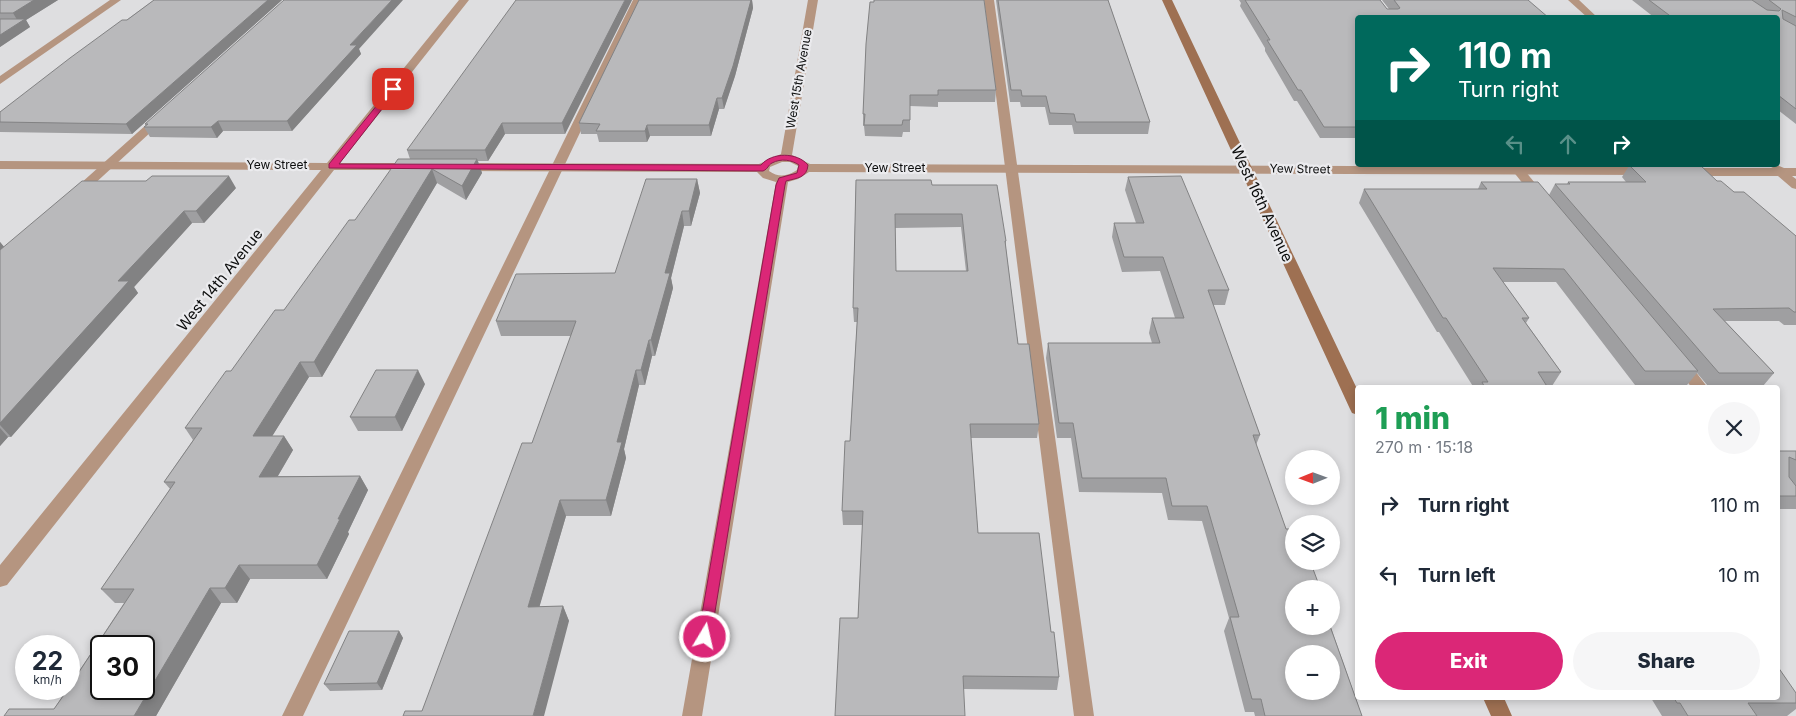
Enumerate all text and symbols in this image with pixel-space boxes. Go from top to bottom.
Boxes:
street label: West 15th Avenue [782,28,815,130]
text: 110 m [1458,34,1552,76]
icon: right [1375,35,1440,100]
pin [372,68,414,110]
icon: arrive [379,75,407,103]
text: Turn right [1458,76,1559,102]
icon: left [1501,130,1529,158]
icon: ahead [1554,130,1582,158]
icon: right [1607,130,1635,158]
street label: West 16th Avenue [1227,143,1298,265]
street label: Yew Street [246,157,308,172]
street label: Yew Street [864,160,926,175]
street label: Yew Street [1269,160,1331,177]
street label: West 14th Avenue [172,225,267,335]
text: 1 min [1375,400,1450,436]
button: close [1708,402,1760,454]
text: 270 m · 15:18 [1375,437,1473,457]
north arrow [1285,450,1340,505]
map controls [1285,450,1340,700]
icon: right [1375,491,1403,519]
text: Turn right [1418,494,1509,517]
text: 110 m [1711,494,1760,517]
button: layers [1285,515,1340,570]
icon: left [1375,561,1403,589]
text: Turn left [1418,564,1496,587]
text: 10 m [1718,564,1760,587]
button: + [1285,580,1340,635]
position arrow [678,610,730,662]
button: Exit [1375,632,1563,690]
button: Share [1573,632,1760,690]
speed limit sign: 30 [90,635,155,700]
button: − [1285,645,1340,700]
text: 22 [32,646,63,676]
text: km/h [33,672,62,687]

